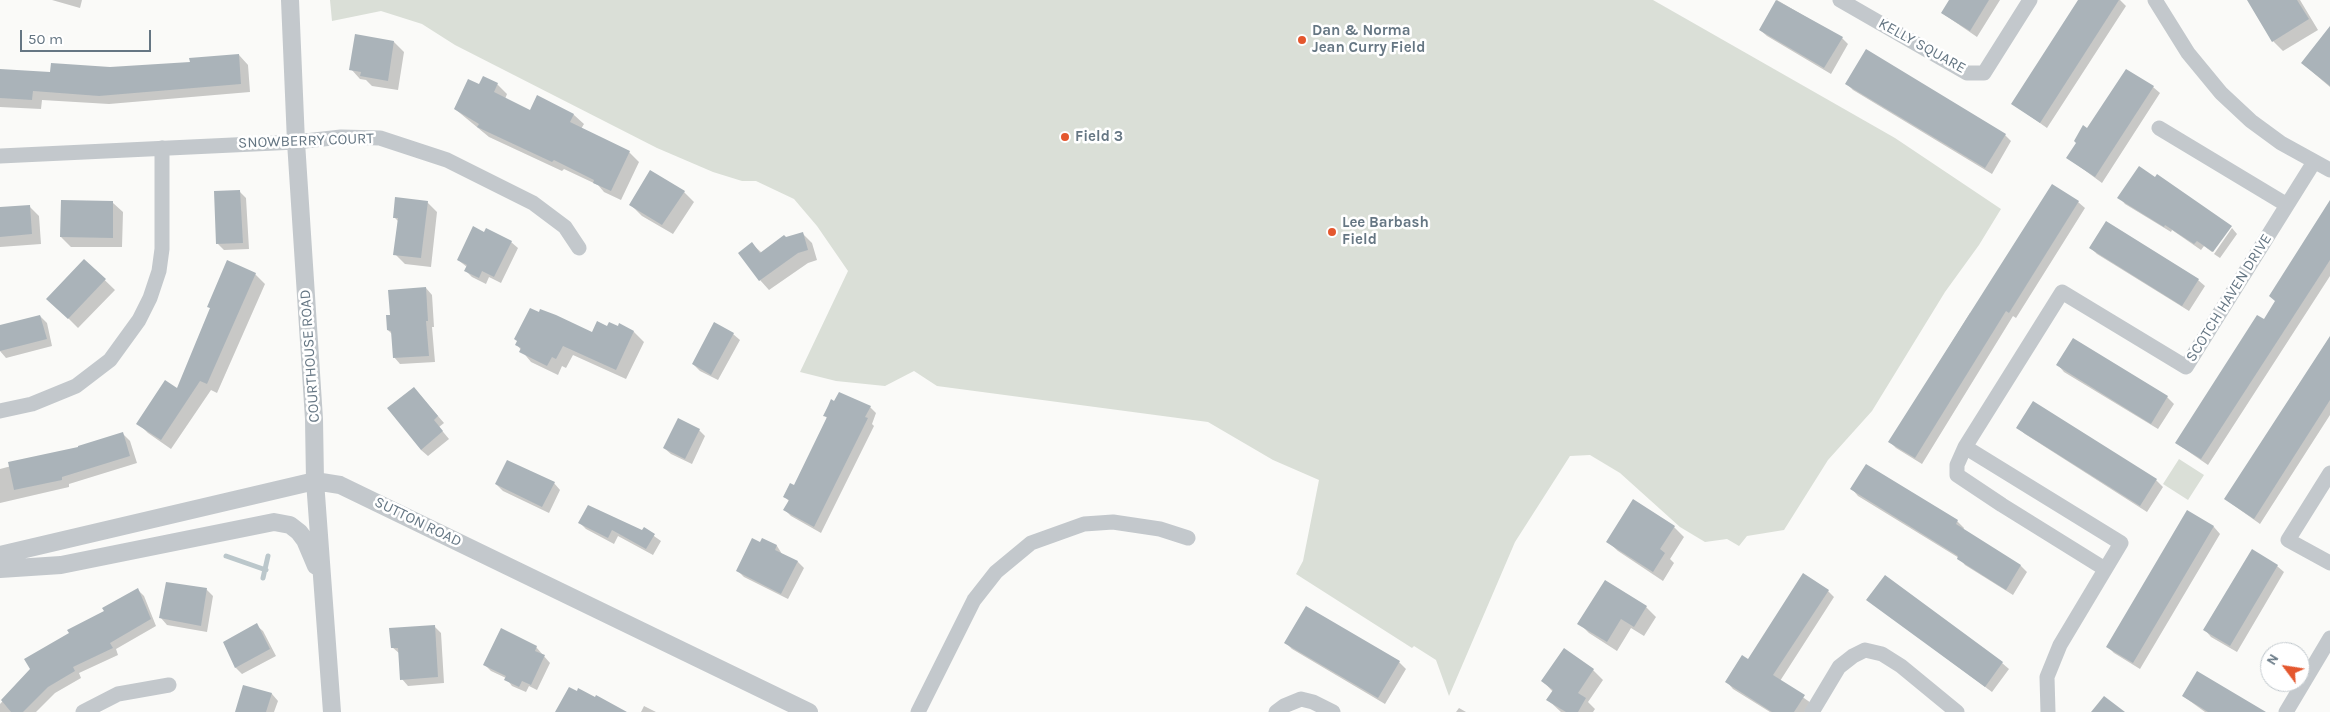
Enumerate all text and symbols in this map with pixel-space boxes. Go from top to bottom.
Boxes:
street label: KELLY SQUARE [1875,15,1969,77]
scale bar [22,20,154,52]
place label: Dan & Norma Jean Curry Field [1312,22,1425,57]
text: 50 m [28,30,63,48]
marker: Dan & Norma Jean Curry Field [1296,34,1308,46]
place label: Field 3 [1075,128,1123,146]
street label: SNOWBERRY COURT [238,130,374,152]
marker: Field 3 [1059,131,1071,143]
place label: Lee Barbash Field [1342,214,1429,249]
marker: Lee Barbash Field [1326,226,1338,238]
street label: SCOTCH HAVEN DRIVE [2182,231,2276,365]
street label: COURTHOUSE ROAD [296,289,324,423]
street label: SUTTON ROAD [371,493,465,551]
north arrow [2260,642,2310,692]
text: N [2263,651,2282,668]

